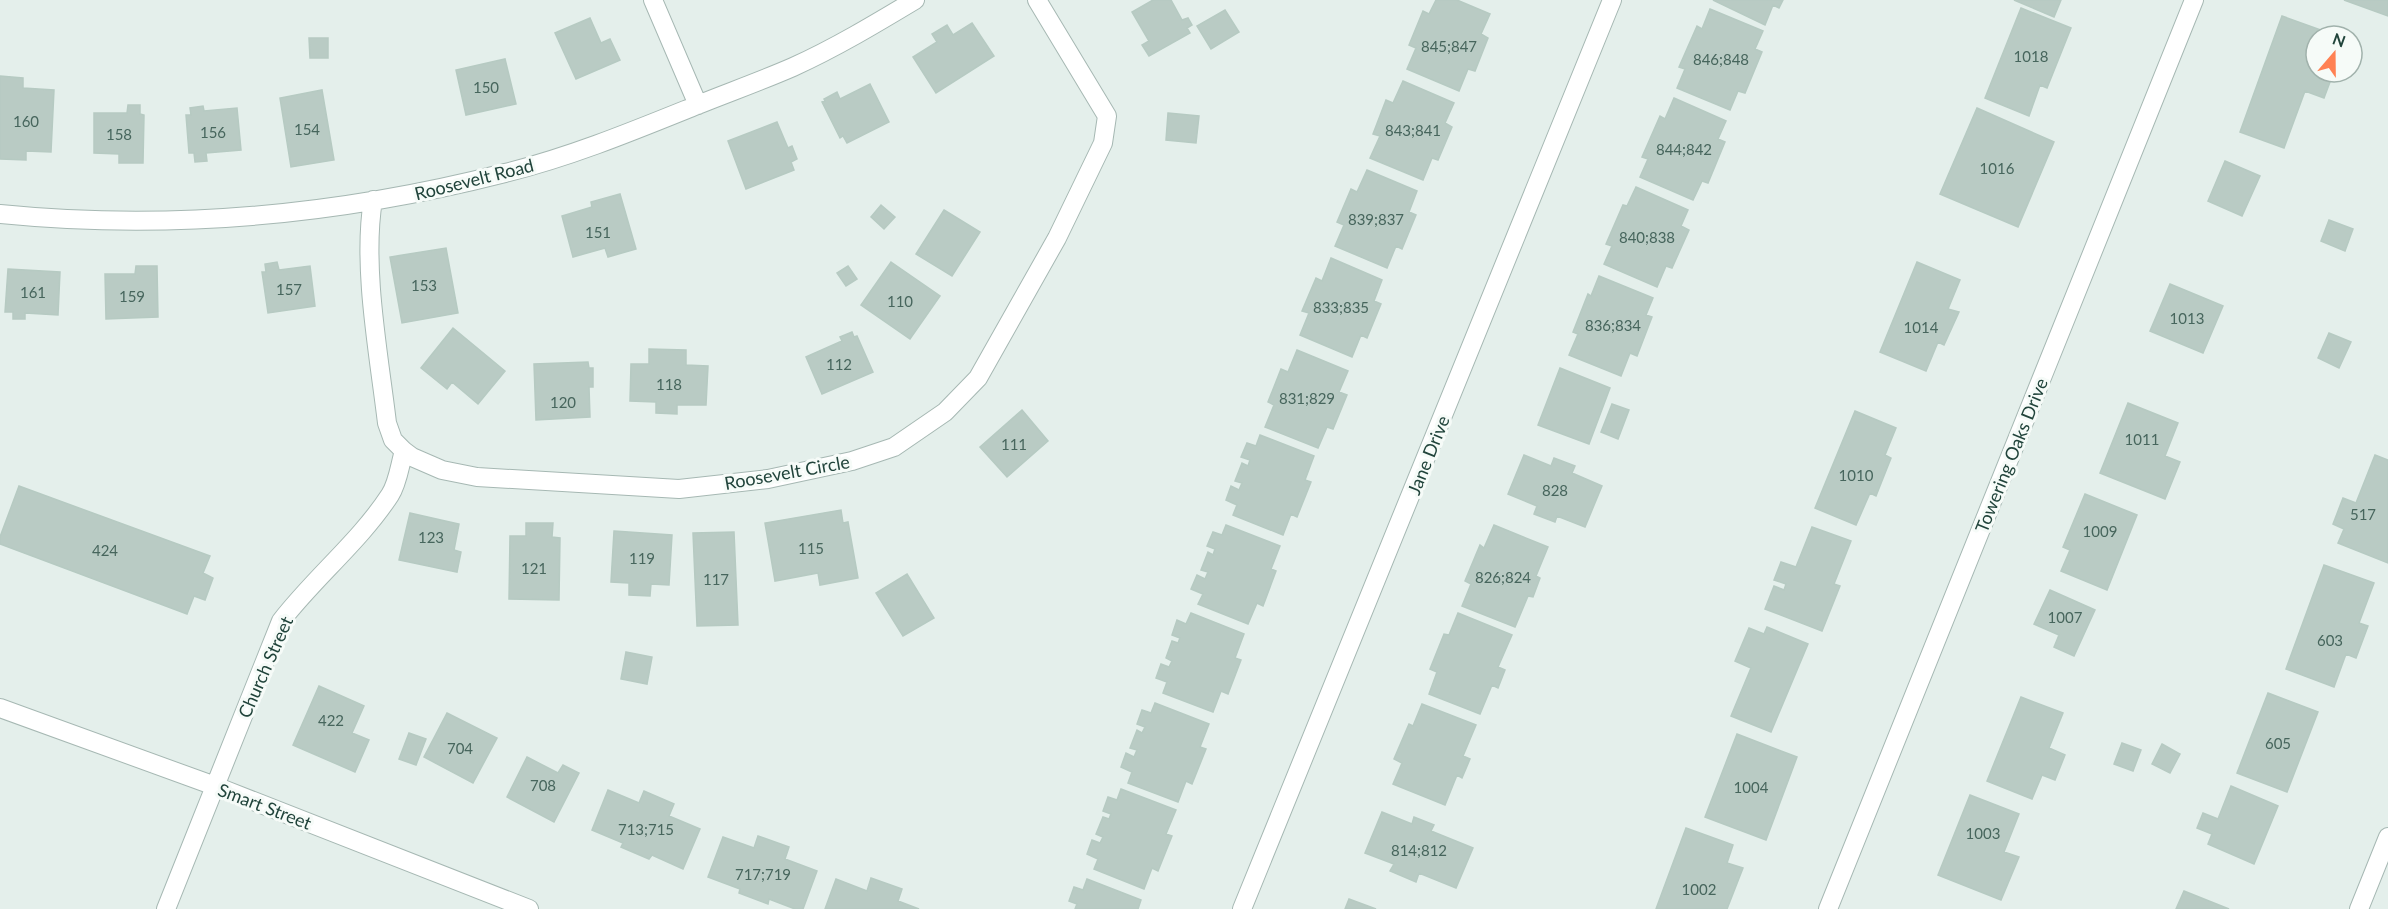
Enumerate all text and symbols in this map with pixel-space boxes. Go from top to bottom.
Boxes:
north arrow [2304,24,2364,84]
text: N [2330,28,2348,50]
house number: 845;847 [1421,37,1477,55]
house number: 1018 [2014,47,2048,65]
house number: 846;848 [1693,50,1749,68]
house number: 150 [473,78,499,96]
house number: 160 [13,112,39,130]
house number: 154 [294,120,320,138]
house number: 843;841 [1385,121,1441,139]
house number: 156 [200,123,226,141]
house number: 158 [106,125,132,143]
house number: 844;842 [1656,140,1712,158]
street label: Roosevelt Road [412,154,536,204]
house number: 1016 [1980,159,2015,177]
house number: 839;837 [1348,210,1404,228]
house number: 151 [585,223,611,241]
house number: 840;838 [1619,228,1675,246]
house number: 153 [411,276,437,294]
house number: 157 [276,280,302,298]
house number: 161 [20,283,46,301]
house number: 159 [119,287,145,305]
house number: 110 [887,292,913,310]
house number: 833;835 [1313,298,1369,316]
house number: 1013 [2170,309,2204,327]
house number: 836;834 [1585,316,1641,334]
house number: 1014 [1904,318,1939,336]
house number: 112 [826,355,852,373]
house number: 118 [656,375,682,393]
street label: Towering Oaks Drive [1970,375,2052,535]
house number: 831;829 [1279,389,1335,407]
house number: 120 [550,393,576,411]
street label: Jane Drive [1402,412,1454,498]
house number: 1011 [2125,430,2159,448]
house number: 111 [1001,435,1027,453]
street label: Roosevelt Circle [723,450,851,494]
house number: 1010 [1839,466,1874,484]
house number: 828 [1542,481,1568,499]
house number: 517 [2350,505,2376,523]
house number: 1009 [2083,522,2117,540]
house number: 123 [418,528,444,546]
house number: 115 [798,539,824,557]
house number: 424 [92,541,118,559]
house number: 119 [629,549,655,567]
house number: 121 [521,559,547,577]
house number: 826;824 [1475,568,1531,586]
house number: 117 [703,570,729,588]
house number: 1007 [2048,608,2083,626]
street label: Church Street [233,612,297,721]
house number: 603 [2317,631,2343,649]
house number: 422 [318,711,344,729]
house number: 605 [2265,734,2291,752]
house number: 704 [447,739,473,757]
house number: 708 [530,776,556,794]
street label: Smart Street [215,778,315,834]
house number: 1004 [1734,778,1769,796]
house number: 713;715 [618,820,674,838]
house number: 1003 [1966,824,2000,842]
house number: 814;812 [1391,841,1447,859]
house number: 717;719 [735,865,791,883]
house number: 1002 [1682,880,1716,898]

